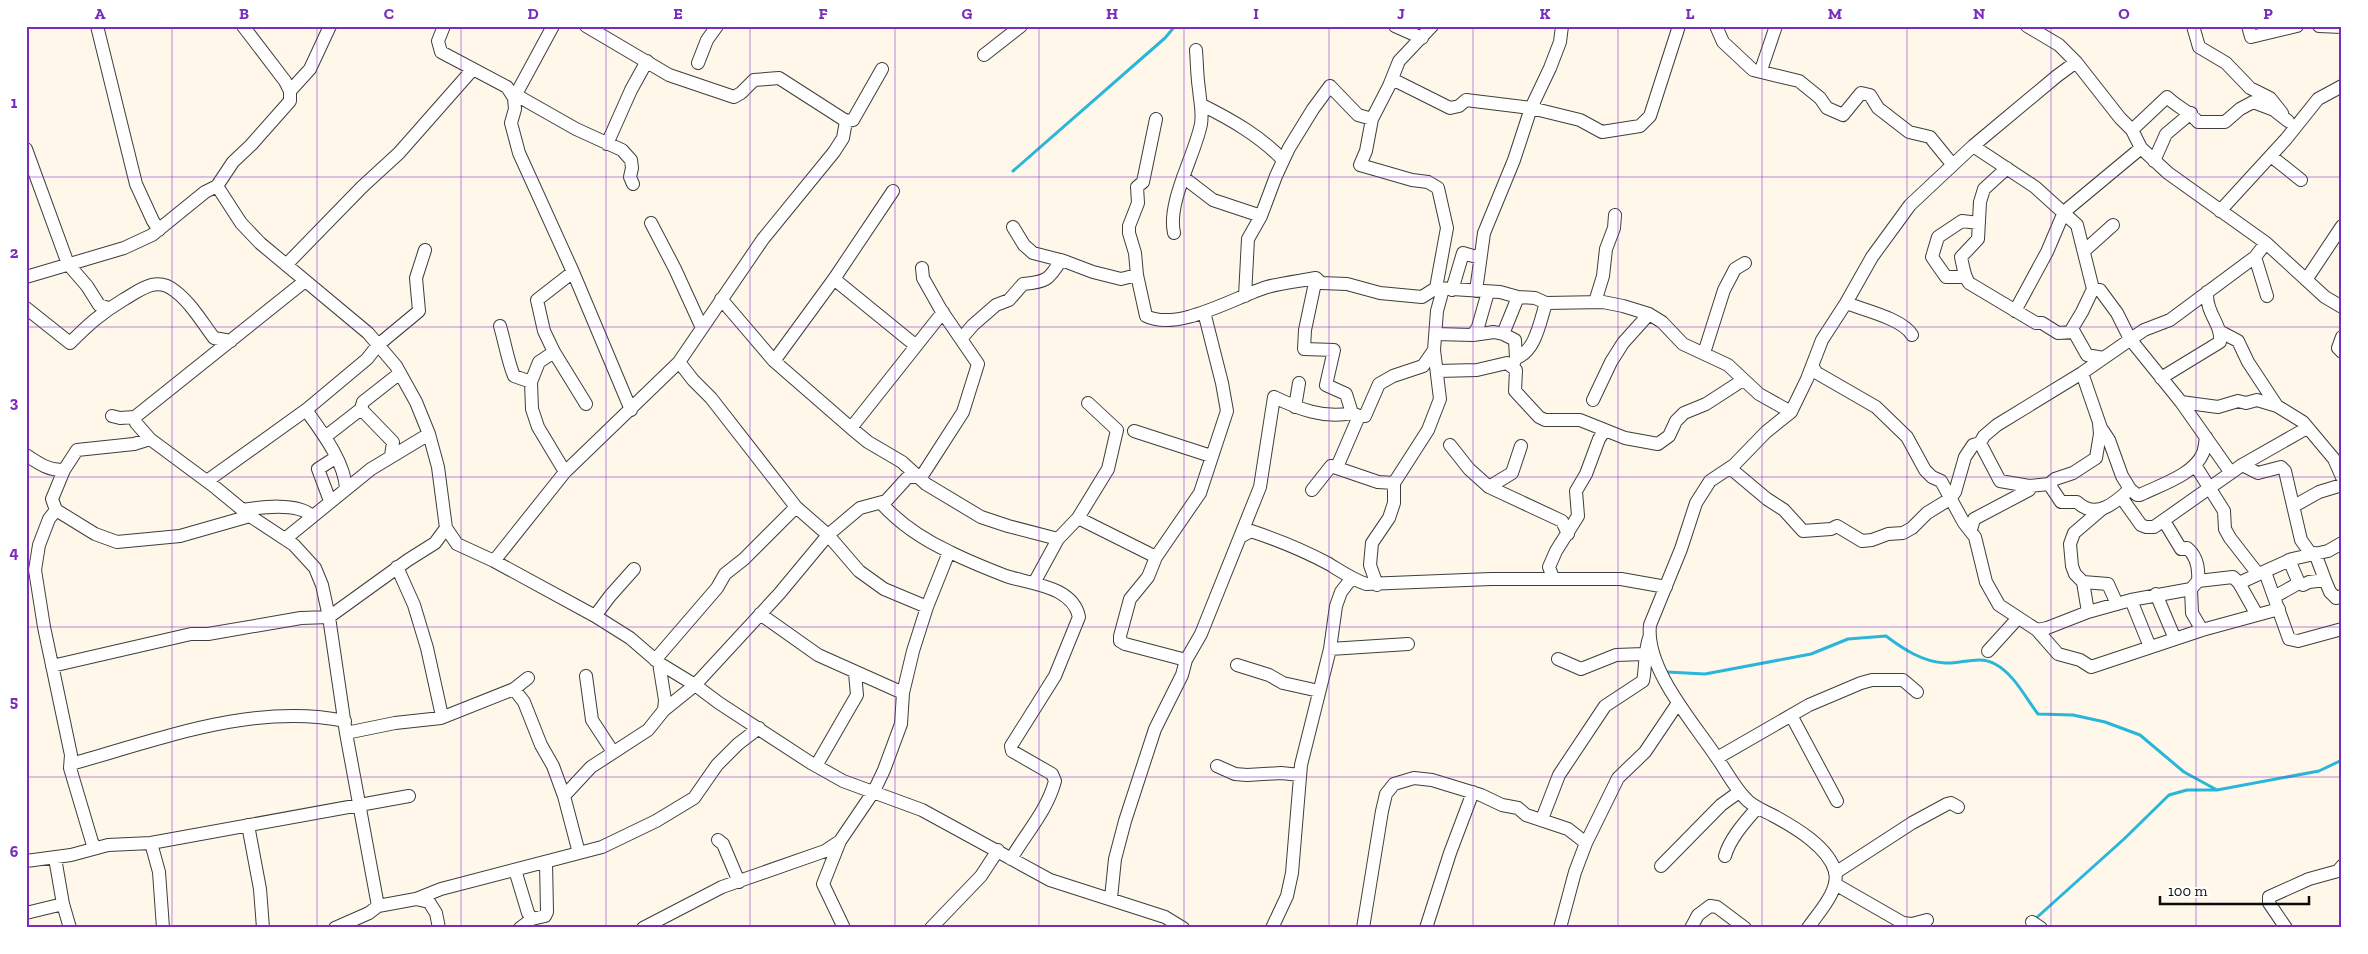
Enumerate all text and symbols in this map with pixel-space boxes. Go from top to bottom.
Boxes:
text: A [95,4,106,23]
text: B [239,4,249,23]
text: C [384,4,394,23]
text: D [527,4,539,23]
text: E [673,4,683,23]
text: F [818,4,828,23]
text: G [962,4,973,23]
text: H [1106,4,1118,23]
text: I [1253,4,1259,23]
text: J [1397,4,1405,23]
text: K [1540,4,1551,23]
text: L [1686,4,1695,23]
text: M [1828,4,1842,23]
text: N [1973,4,1985,23]
text: O [2118,4,2130,23]
text: P [2263,4,2273,23]
text: 1 [11,93,18,112]
text: 2 [10,243,19,262]
text: 3 [10,393,19,412]
text: 4 [9,543,19,562]
text: 5 [10,692,18,711]
text: 6 [10,842,19,861]
scale bar [2160,874,2309,906]
text: 100 m [2168,882,2207,900]

